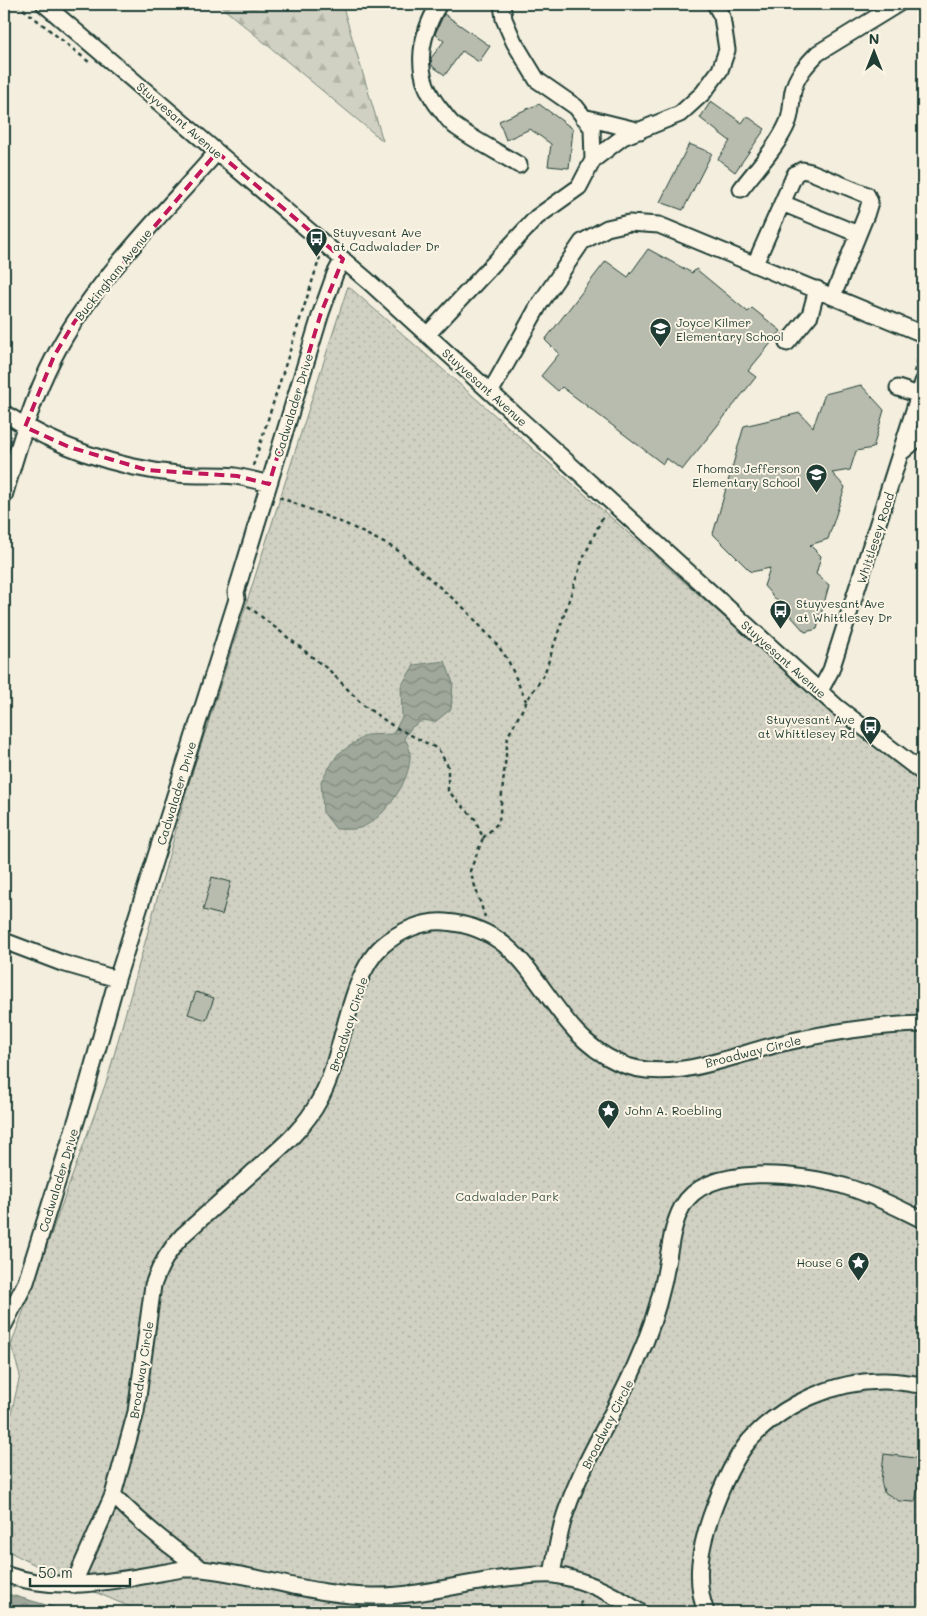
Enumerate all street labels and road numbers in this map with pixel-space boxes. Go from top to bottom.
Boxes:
street label: Stuyvesant Avenue [134,78,226,162]
street label: Buckingham Avenue [71,225,155,323]
street label: Stuyvesant Avenue [439,345,531,429]
street label: Cadwalader Drive [270,351,316,459]
street label: Whittlesey Road [853,490,897,586]
street label: Stuyvesant Avenue [738,617,830,701]
street label: Cadwalader Drive [153,739,199,847]
street label: Broadway Circle [325,975,371,1073]
street label: Broadway Circle [703,1031,803,1071]
street label: Cadwalader Drive [35,1126,81,1234]
street label: Broadway Circle [125,1320,157,1420]
street label: Broadway Circle [578,1377,636,1471]

